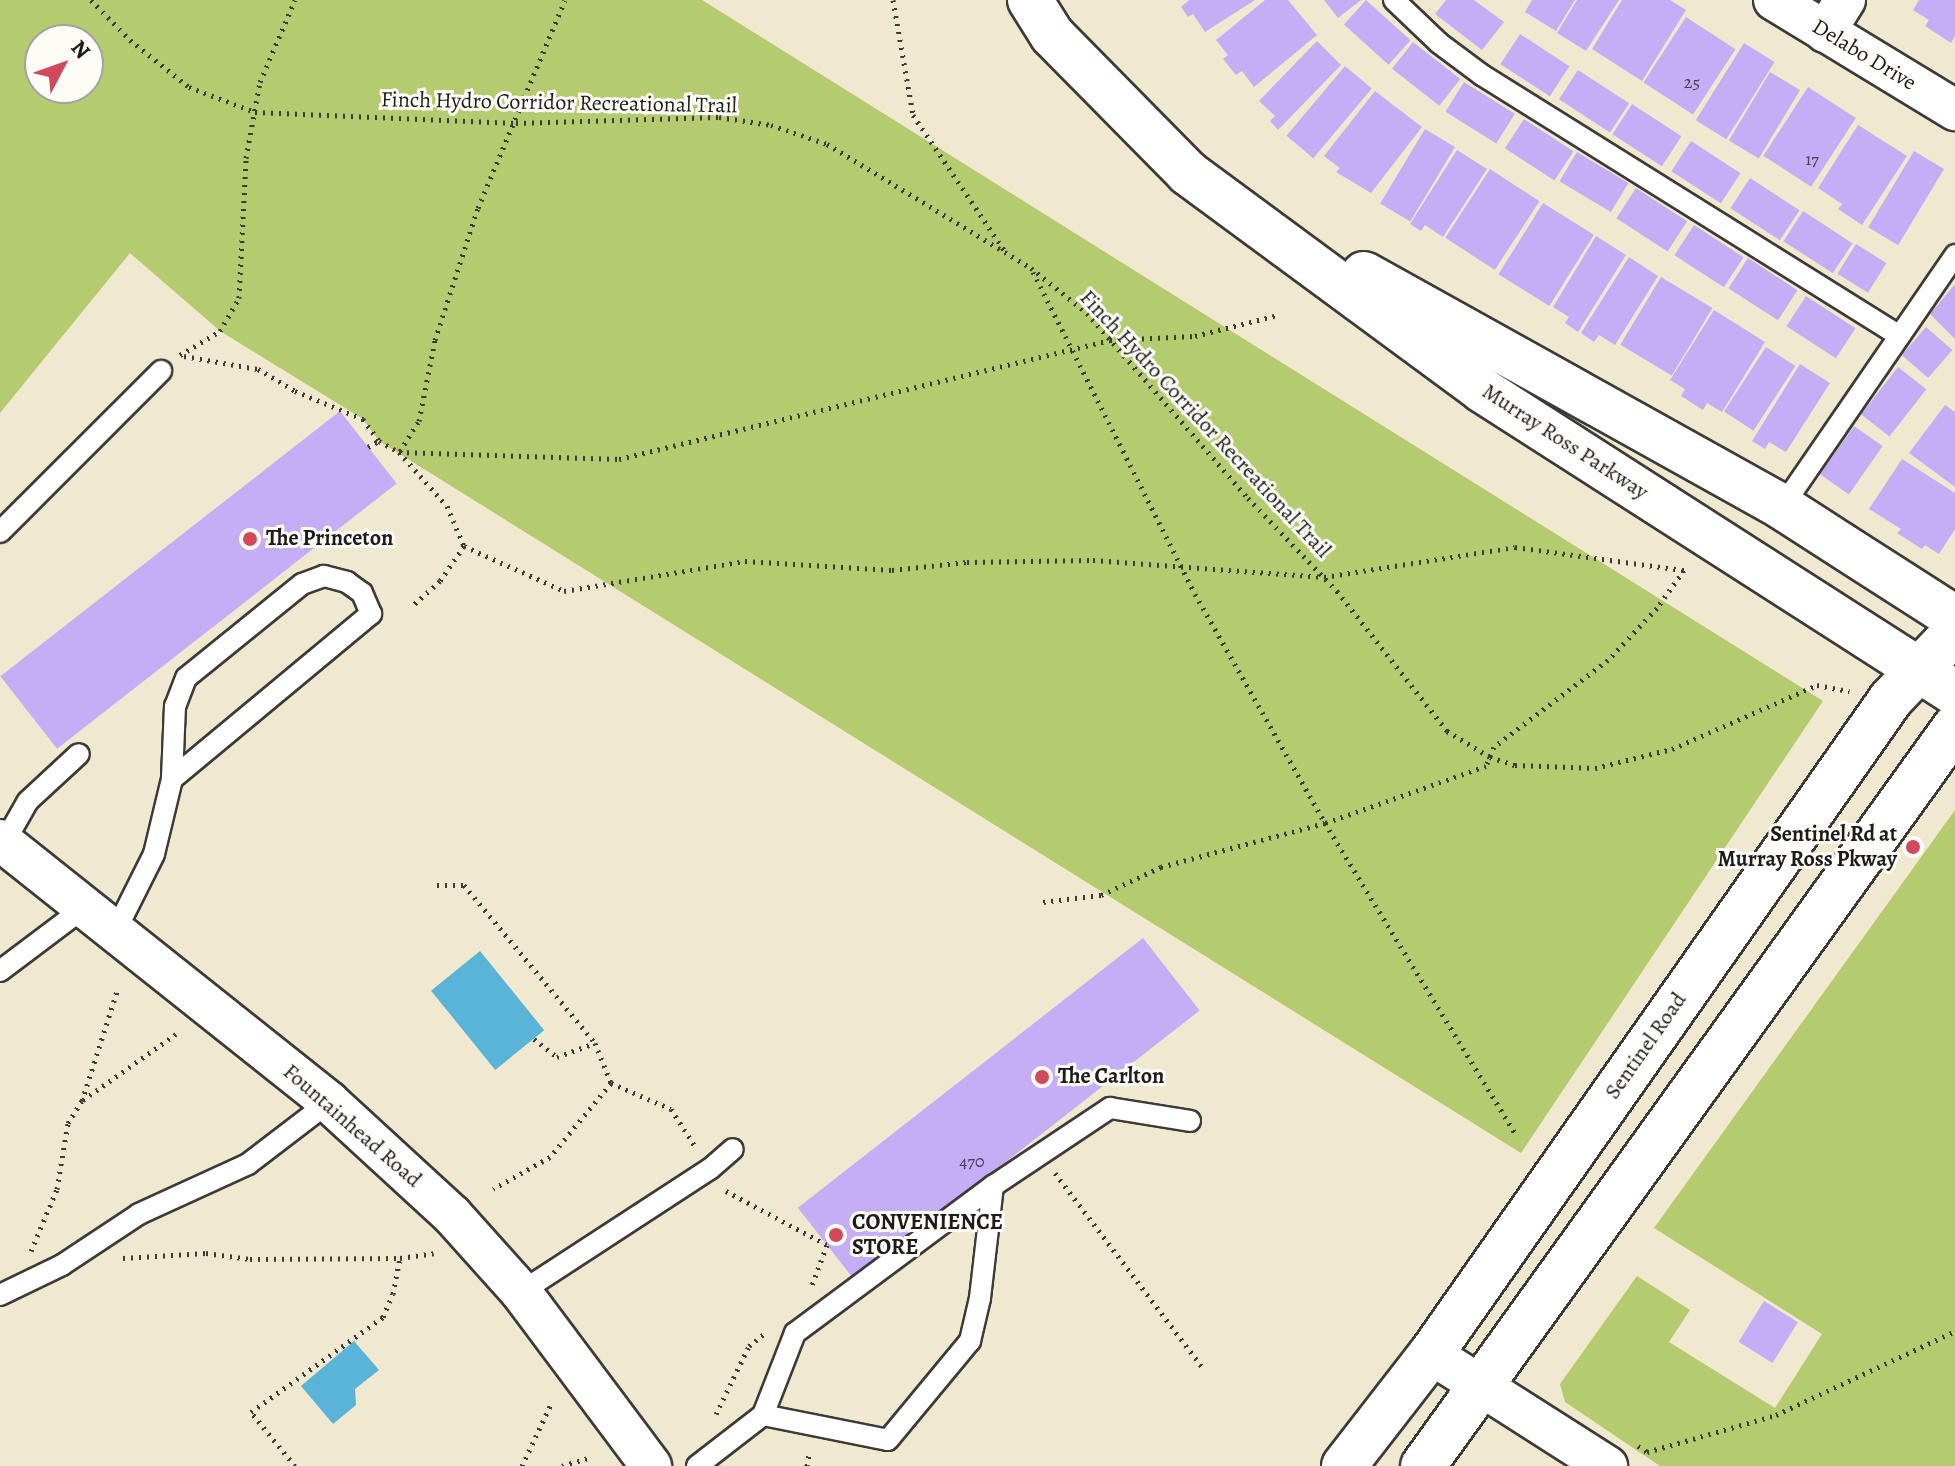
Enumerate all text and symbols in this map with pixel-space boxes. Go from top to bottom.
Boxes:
street label: Delabo Drive [1807,14,1921,96]
north arrow [24,24,104,104]
text: N [64,34,97,65]
house number: 25 [1684,71,1700,93]
street label: Finch Hydro Corridor Recreational Trail [381,87,737,119]
house number: 17 [1805,148,1819,170]
street label: Finch Hydro Corridor Recreational Trail [1074,285,1336,563]
street label: Murray Ross Parkway [1477,378,1653,506]
place label: The Princeton [266,526,393,552]
marker: The Princeton [241,530,259,548]
place label: Sentinel Rd at Murray Ross Pkway [1718,821,1897,872]
marker: Sentinel Rd at Murray Ross Pkway [1904,838,1922,856]
street label: Sentinel Road [1600,988,1692,1104]
street label: Fountainhead Road [277,1059,427,1193]
place label: The Carlton [1058,1064,1164,1090]
marker: The Carlton [1033,1068,1051,1086]
house number: 470 [959,1150,985,1172]
place label: CONVENIENCE STORE [852,1209,1003,1260]
marker: CONVENIENCE STORE [827,1226,845,1244]

